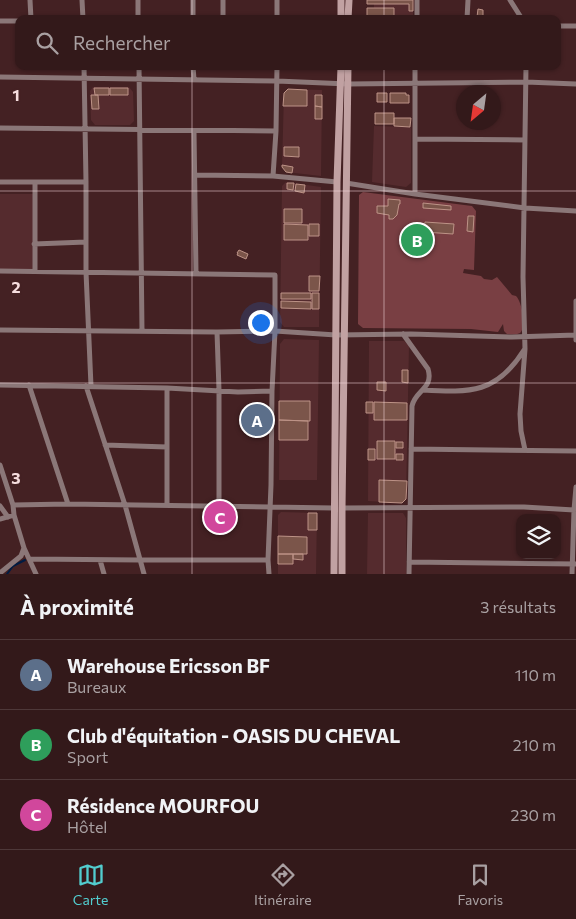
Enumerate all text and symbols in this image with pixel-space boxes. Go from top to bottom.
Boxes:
search box [15,15,561,70]
icon: search [33,29,61,57]
text: Rechercher [73,31,171,54]
text: 1 [12,85,20,104]
north arrow [456,85,501,130]
pin: B [401,221,433,259]
text: 2 [11,277,21,296]
your location [248,310,274,336]
pin: A [241,401,273,439]
text: 3 [11,468,21,487]
pin: C [204,498,236,536]
map controls [516,514,561,559]
button: layers [516,514,561,559]
text: À proximité [20,594,134,619]
text: 3 résultats [480,597,556,616]
text: Warehouse Ericsson BF [67,654,270,677]
text: A [30,665,42,684]
text: 110 m [515,665,556,684]
text: Bureaux [67,677,127,696]
text: Club d'équitation - OASIS DU CHEVAL [67,724,400,747]
text: B [31,735,41,754]
text: 210 m [513,735,556,754]
text: Sport [67,747,108,766]
text: Résidence MOURFOU [67,794,259,817]
text: C [31,805,41,824]
text: 230 m [511,805,556,824]
text: Hôtel [67,817,107,836]
tab: Carte [73,861,108,908]
tab: Itinéraire [254,861,312,908]
tab: Favoris [457,861,503,908]

